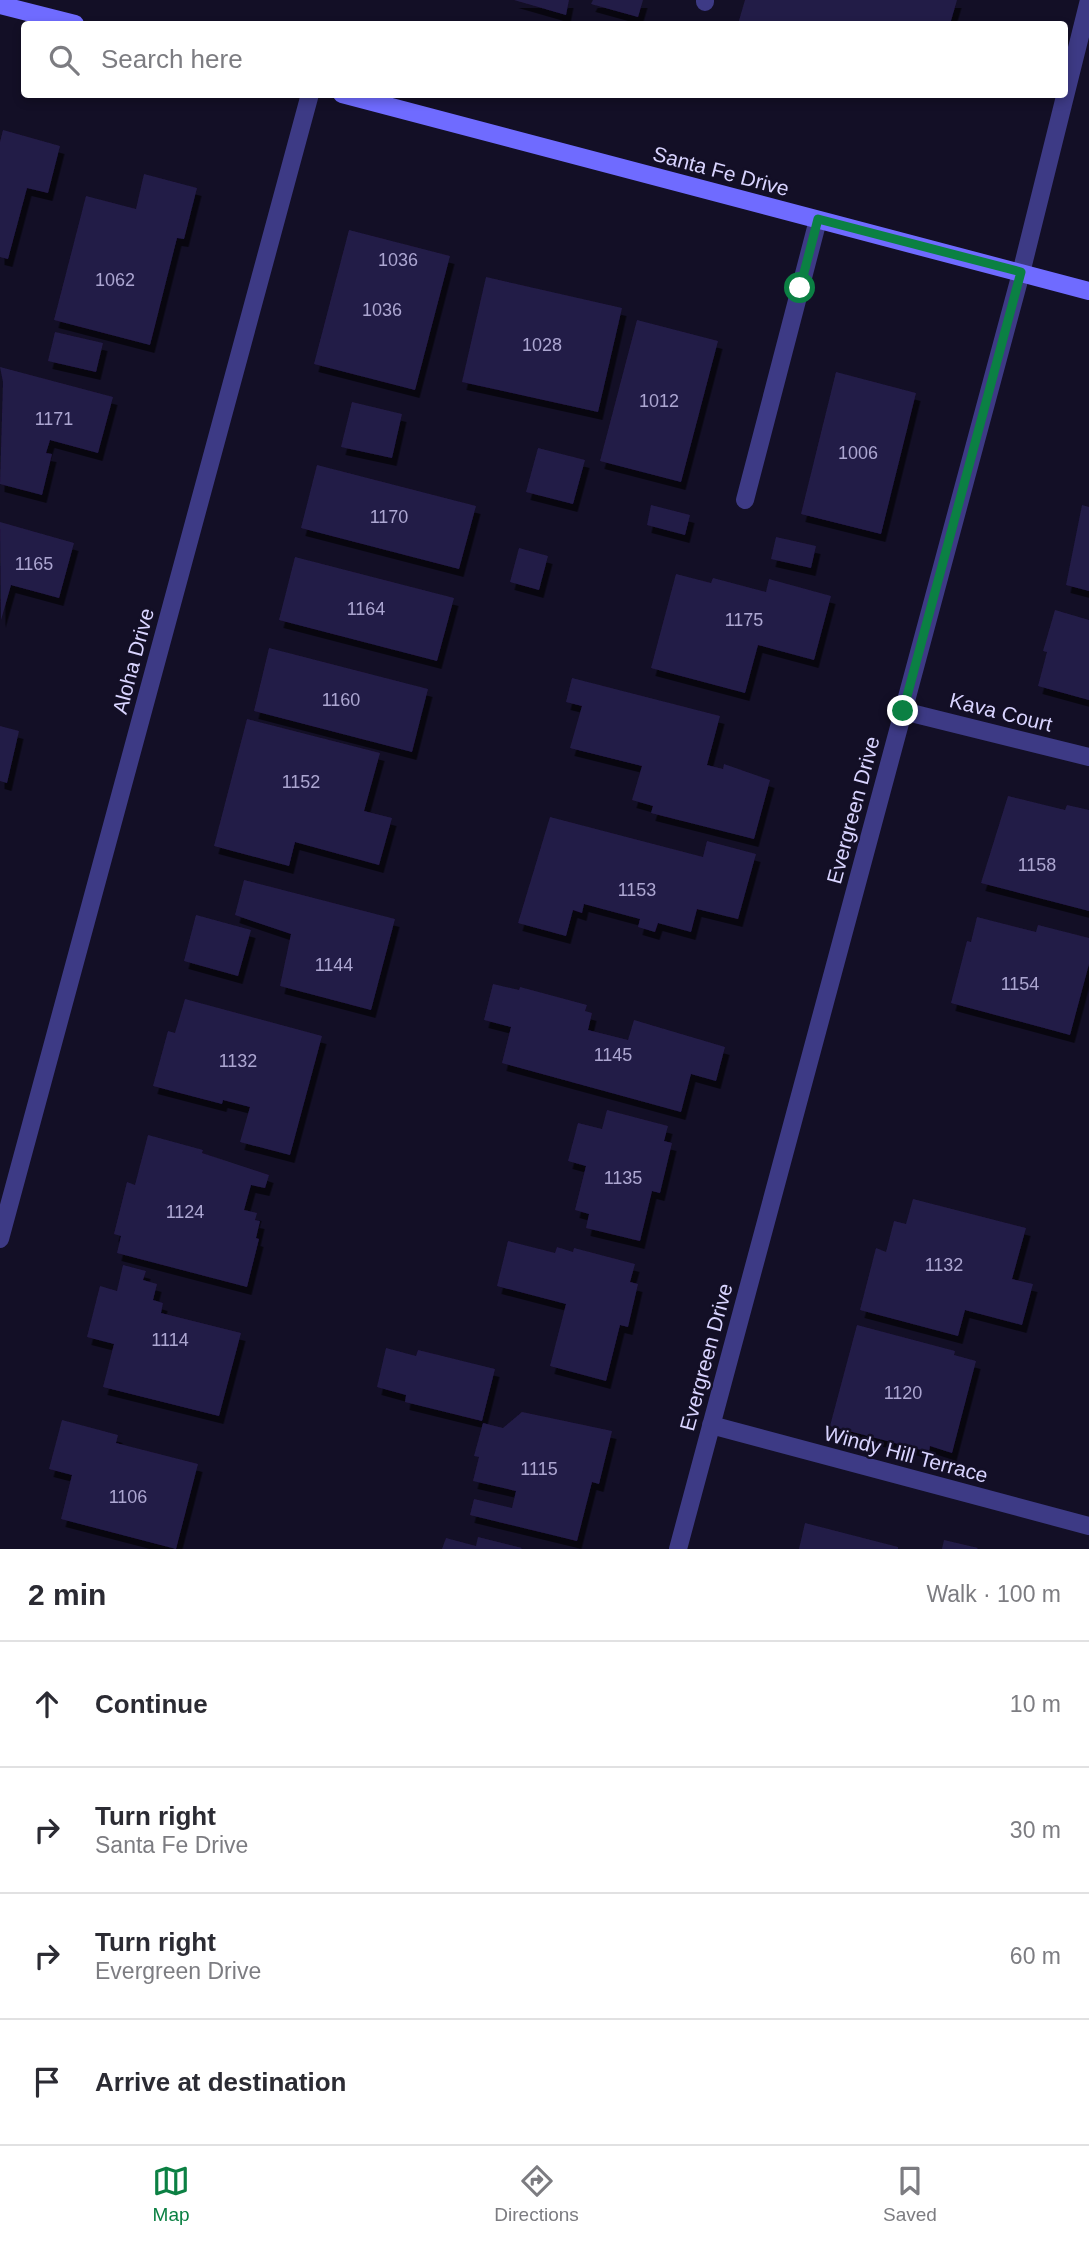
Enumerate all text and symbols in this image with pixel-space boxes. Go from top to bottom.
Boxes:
search box [21,21,1068,98]
icon: search [45,41,83,79]
text: Search here [101,44,243,74]
street label: Santa Fe Drive [650,142,792,200]
house number: 1036 [378,250,418,270]
house number: 1062 [95,270,135,290]
route start [784,272,815,303]
house number: 1036 [362,300,402,320]
house number: 1028 [522,335,562,355]
house number: 1012 [639,391,679,411]
house number: 1171 [35,409,73,429]
house number: 1006 [838,443,878,463]
house number: 1170 [370,507,408,527]
house number: 1165 [15,554,53,574]
house number: 1164 [347,599,385,619]
street label: Aloha Drive [108,606,158,716]
house number: 1175 [725,610,763,630]
street label: Kava Court [947,688,1055,736]
house number: 1160 [322,690,360,710]
route end [887,695,918,726]
street label: Evergreen Drive [822,734,884,886]
house number: 1152 [282,772,320,792]
house number: 1158 [1018,855,1056,875]
house number: 1153 [618,880,656,900]
house number: 1144 [315,955,353,975]
house number: 1154 [1001,974,1039,994]
house number: 1145 [594,1045,632,1065]
house number: 1132 [219,1051,257,1071]
house number: 1135 [604,1168,642,1188]
house number: 1124 [166,1202,204,1222]
house number: 1132 [925,1255,963,1275]
street label: Evergreen Drive [675,1281,737,1433]
house number: 1114 [151,1330,189,1350]
house number: 1120 [884,1383,922,1403]
street label: Windy Hill Terrace [821,1421,991,1487]
house number: 1115 [520,1459,558,1479]
house number: 1106 [109,1487,147,1507]
text: 2 min [28,1578,106,1611]
text: Walk · 100 m [926,1581,1061,1607]
icon: ahead [28,1685,66,1723]
text: Continue [95,1689,208,1719]
text: 10 m [1010,1691,1061,1717]
text: Turn right [95,1801,216,1831]
icon: right [28,1811,66,1849]
text: 30 m [1010,1817,1061,1843]
text: Santa Fe Drive [95,1832,248,1858]
text: Turn right [95,1927,216,1957]
icon: right [28,1937,66,1975]
text: 60 m [1010,1943,1061,1969]
text: Evergreen Drive [95,1958,261,1984]
icon: arrive [28,2063,66,2101]
text: Arrive at destination [95,2067,346,2097]
tab: Map [152,2162,190,2226]
tab: Directions [494,2162,579,2226]
tab: Saved [883,2162,937,2226]

